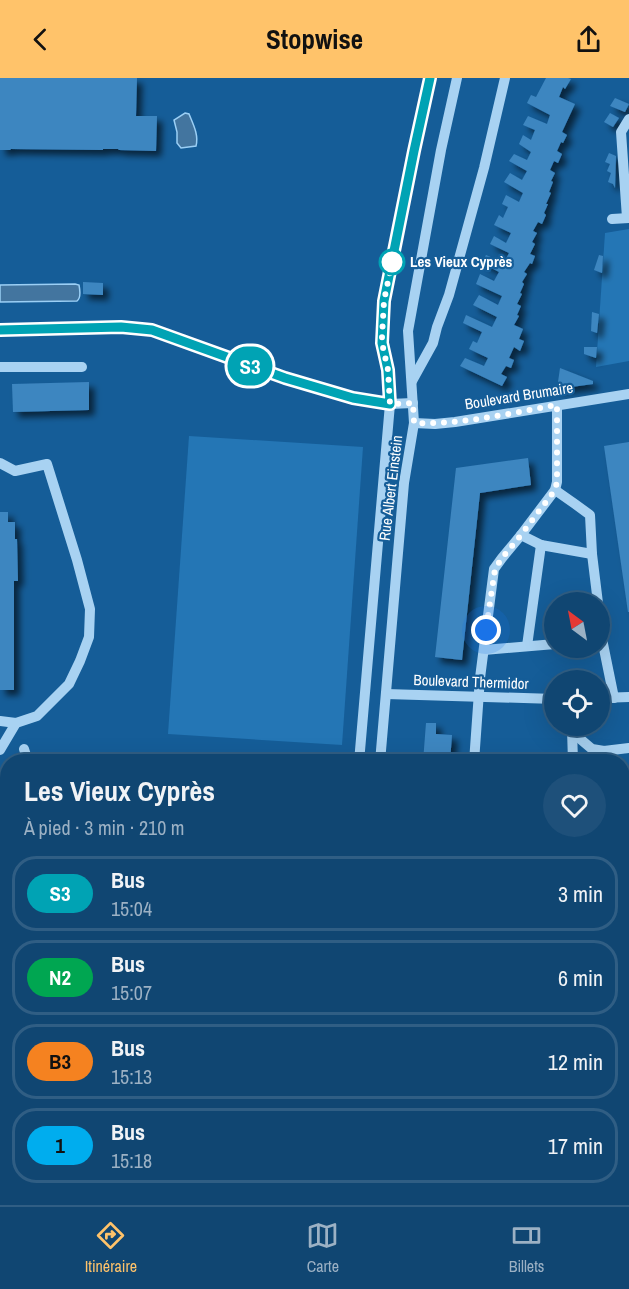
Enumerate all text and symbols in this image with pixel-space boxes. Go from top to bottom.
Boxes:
text: Stopwise [266,21,363,57]
icon: back [24,23,57,56]
icon: share [572,23,605,56]
marker: Les Vieux Cyprès [379,249,405,275]
place label: Les Vieux Cyprès [410,251,513,272]
line badge: S3 [223,346,277,386]
text: S3 [239,352,261,381]
street label: Boulevard Brumaire [463,377,575,414]
street label: Rue Albert Einstein [374,434,407,542]
north arrow [544,592,610,658]
map controls [544,592,610,736]
your location [471,615,501,645]
street label: Boulevard Thermidor [413,669,529,694]
button: locate [544,670,610,736]
text: Les Vieux Cyprès [24,772,215,810]
button: heart [543,774,606,837]
text: À pied · 3 min · 210 m [24,814,184,841]
text: Bus [111,865,145,895]
text: S3 [49,879,71,908]
text: 3 min [558,879,603,909]
text: 15:04 [111,895,152,922]
text: Bus [111,949,145,979]
text: N2 [49,963,71,992]
text: 6 min [558,963,603,993]
text: 15:07 [111,979,152,1006]
text: Bus [111,1033,145,1063]
text: B3 [49,1047,71,1076]
text: 12 min [548,1047,603,1077]
text: 15:13 [111,1063,152,1090]
text: Bus [111,1117,145,1147]
text: 1 [55,1131,65,1160]
text: 17 min [548,1131,603,1161]
text: 15:18 [111,1147,152,1174]
tab: Itinéraire [85,1219,137,1277]
tab: Carte [306,1219,339,1277]
tab: Billets [509,1219,544,1277]

